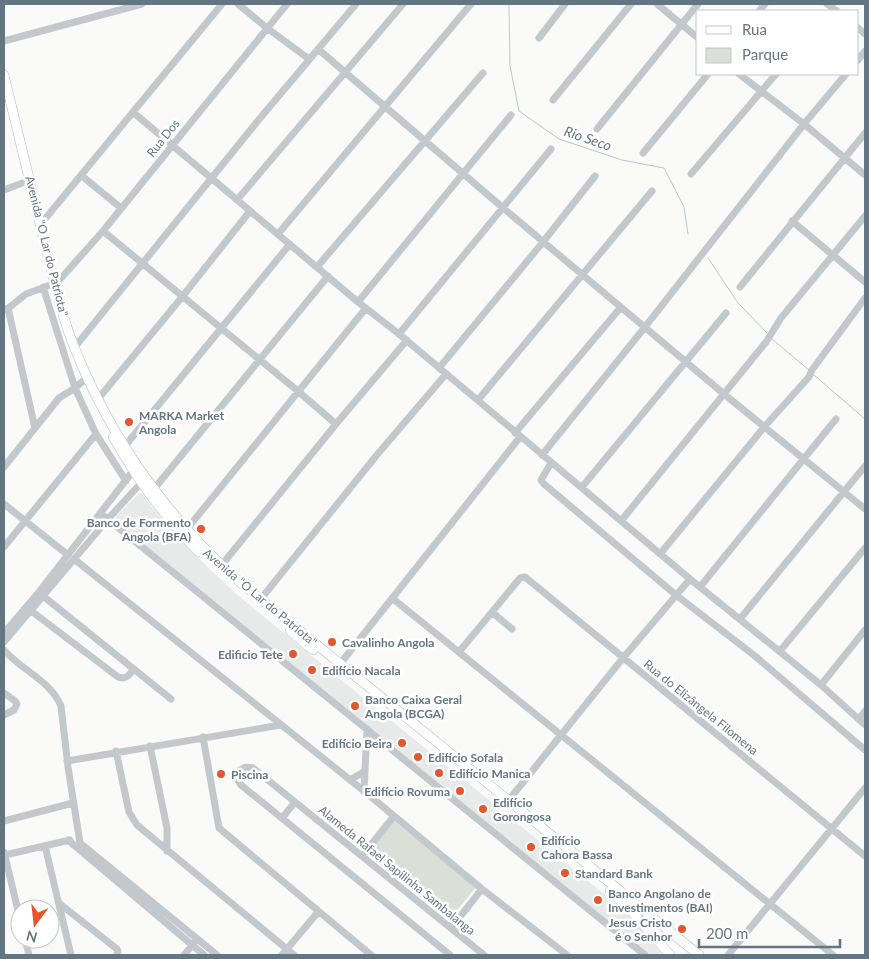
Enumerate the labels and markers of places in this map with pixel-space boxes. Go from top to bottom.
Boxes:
place label: MARKA Market Angola [138,408,225,437]
marker: MARKA Market Angola [123,416,135,428]
place label: Banco de Formento Angola (BFA) [87,515,191,544]
marker: Banco de Formento Angola (BFA) [195,523,207,535]
place label: Cavalinho Angola [342,635,434,650]
marker: Cavalinho Angola [326,636,338,648]
place label: Edificio Tete [218,647,284,662]
marker: Edificio Tete [287,648,299,660]
place label: Edifício Nacala [322,663,401,678]
marker: Edifício Nacala [306,664,318,676]
place label: Banco Caixa Geral Angola (BCGA) [364,692,462,721]
marker: Banco Caixa Geral Angola (BCGA) [349,700,361,712]
place label: Edifício Beira [322,736,392,751]
marker: Edifício Beira [396,737,408,749]
place label: Edifício Sofala [428,750,503,765]
marker: Edifício Sofala [412,751,424,763]
place label: Edifício Manica [449,766,530,781]
place label: Piscina [231,767,268,782]
marker: Edifício Manica [433,767,445,779]
marker: Piscina [215,768,227,780]
place label: Edifício Rovuma [364,784,450,799]
marker: Edifício Rovuma [454,785,466,797]
place label: Edifício Gorongosa [493,795,551,824]
marker: Edifício Gorongosa [477,803,489,815]
place label: Edifício Cahora Bassa [541,833,613,862]
marker: Edifício Cahora Bassa [525,841,537,853]
place label: Standard Bank [575,866,653,881]
marker: Standard Bank [559,867,571,879]
place label: Banco Angolano de Investimentos (BAI) [608,886,713,915]
marker: Banco Angolano de Investimentos (BAI) [592,894,604,906]
place label: Jesus Cristo é o Senhor [608,915,673,944]
marker: Jesus Cristo é o Senhor [676,923,688,935]

